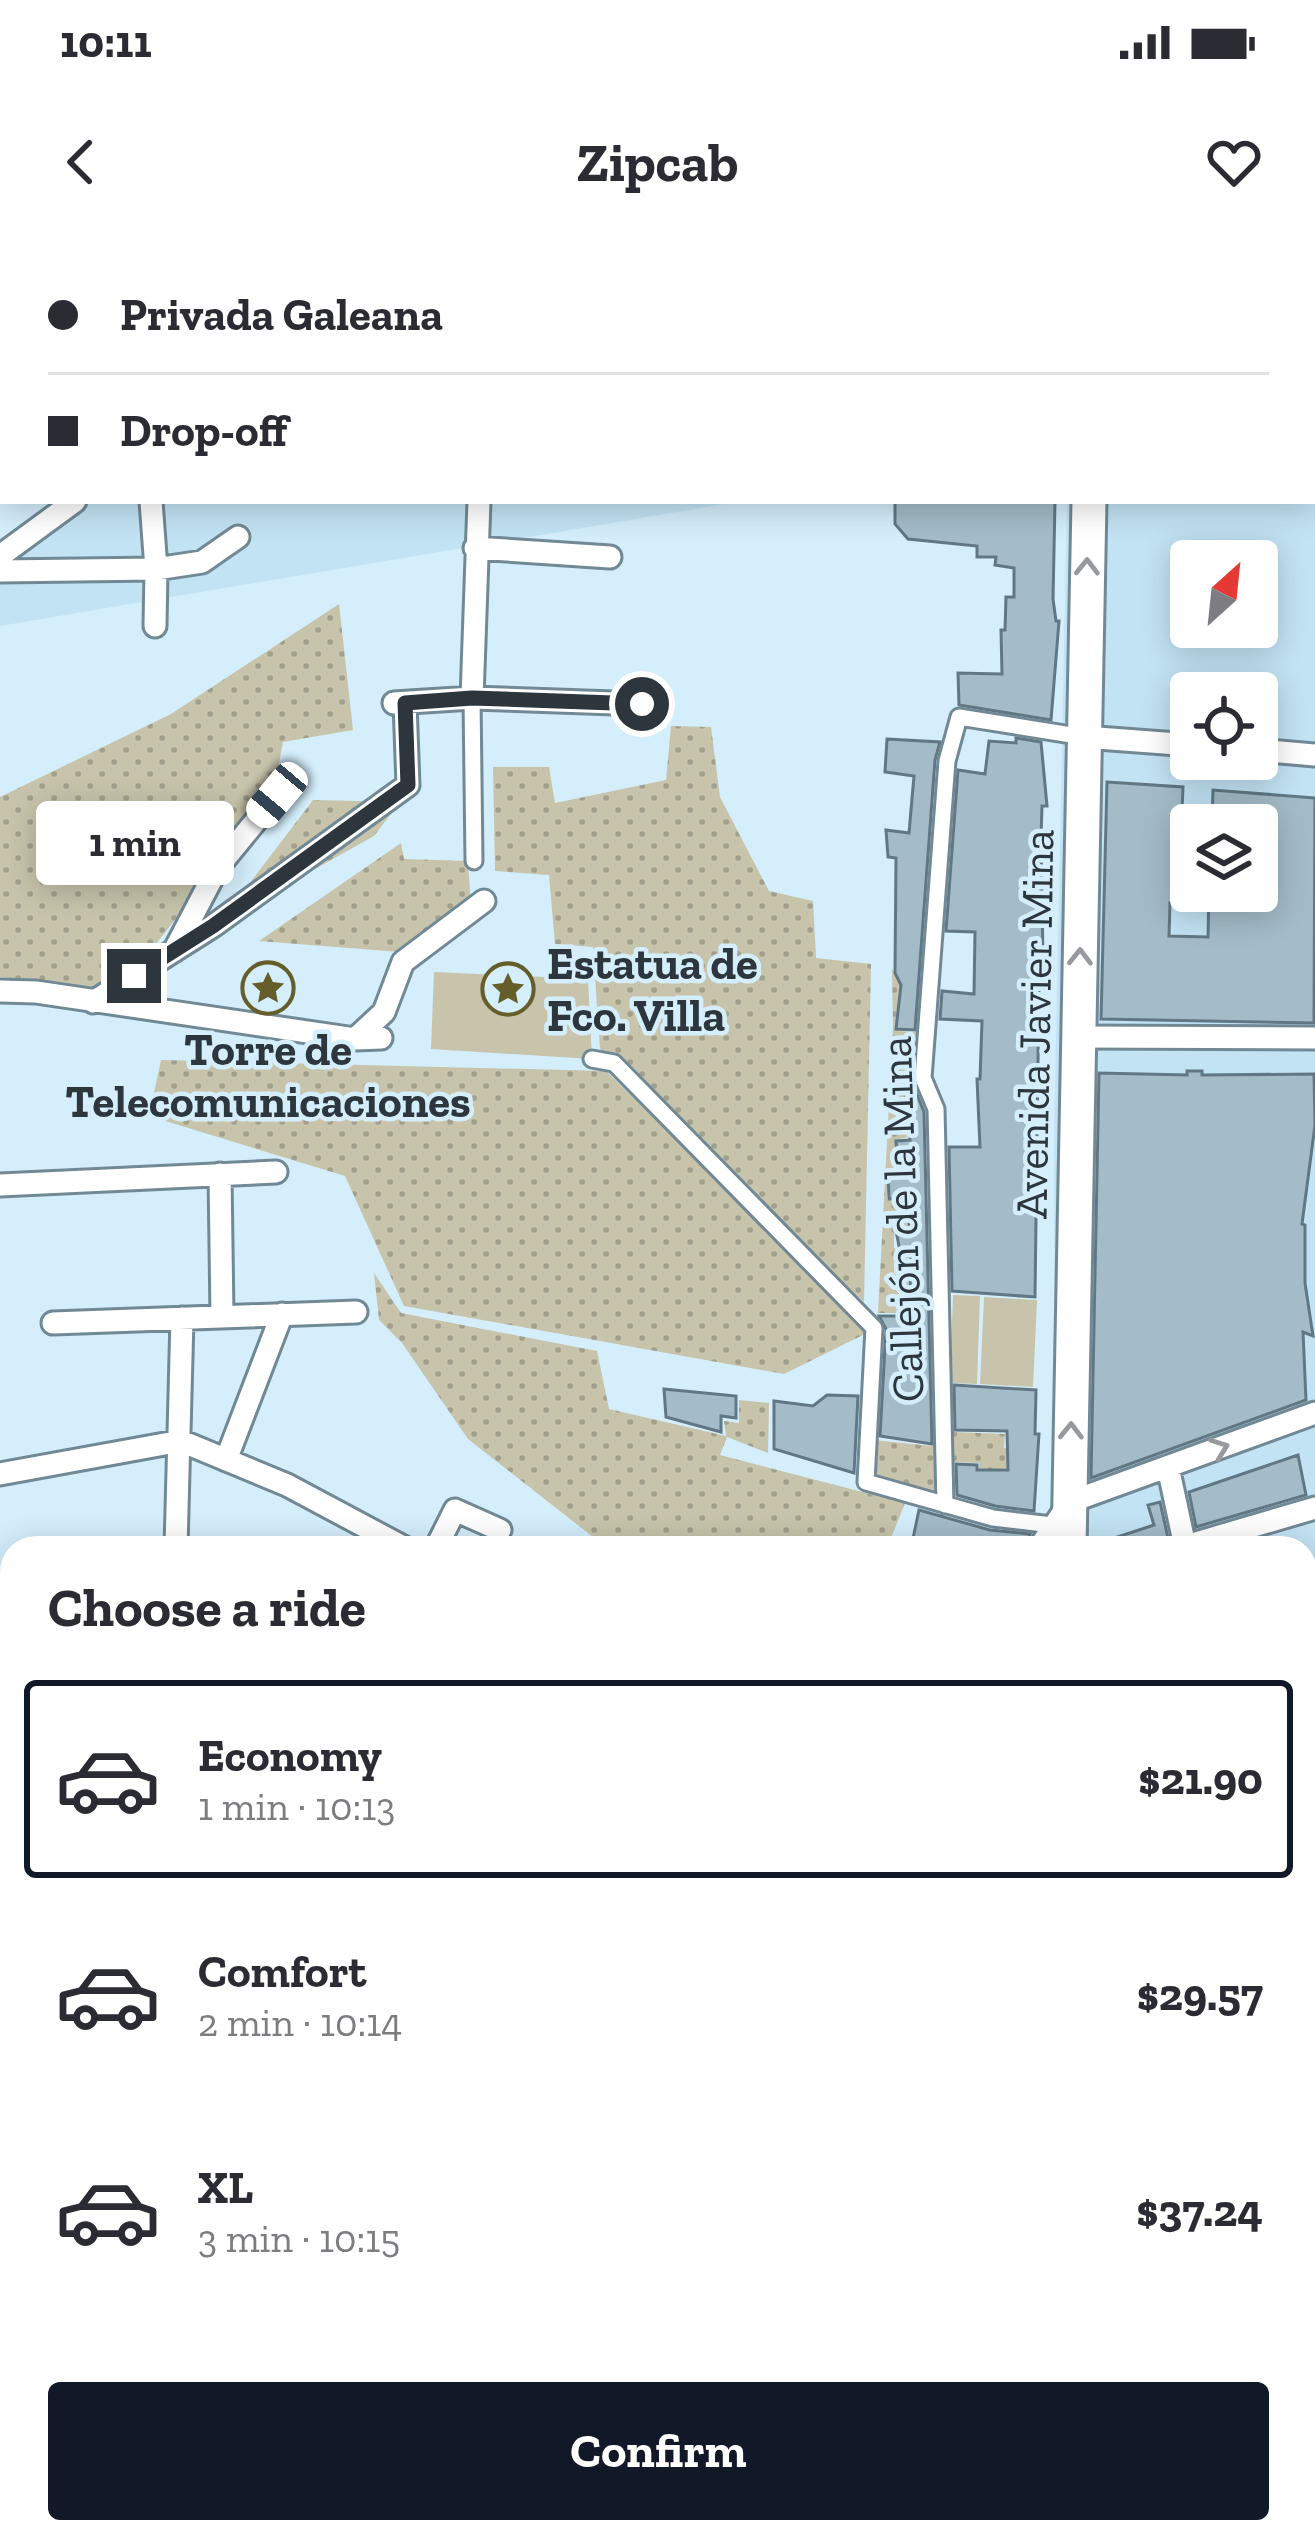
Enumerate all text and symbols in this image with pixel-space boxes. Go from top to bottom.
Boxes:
text: 10:11 [60,15,152,69]
icon: back [48,129,114,195]
icon: heart [1201,129,1267,195]
text: Zipcab [577,130,738,195]
text: Privada Galeana [120,288,443,342]
text: Drop-off [120,404,288,458]
north arrow [1170,540,1278,648]
map controls [1170,540,1278,912]
one-way arrow [1074,557,1100,576]
button: locate [1170,672,1278,780]
route start [615,677,669,731]
car [240,756,314,834]
callout: 1 min [35,802,233,886]
button: layers [1170,804,1278,912]
text: 1 min [89,819,181,866]
street label: Avenida Javier Mina [1005,829,1065,1219]
place label: Estatua de Fco. Villa [547,937,758,1043]
one-way arrow [1067,947,1093,966]
route end [107,949,161,1003]
place icon: Torre de Telecomunicaciones [240,960,296,1016]
place icon: Estatua de Fco. Villa [480,961,536,1017]
place label: Torre de Telecomunicaciones [65,1023,471,1129]
street label: Callejón de la Mina [869,1035,935,1403]
one-way arrow [1058,1421,1084,1440]
one-way arrow [1208,1438,1229,1462]
text: Choose a ride [48,1575,366,1640]
icon: car [54,1725,162,1833]
text: Economy [198,1729,382,1783]
text: $21.90 [1138,1752,1263,1806]
text: 1 min · 10:13 [198,1783,395,1830]
icon: car [54,1941,162,2049]
text: Comfort [198,1945,366,1999]
text: $29.57 [1137,1968,1263,2022]
text: 2 min · 10:14 [198,1999,402,2046]
icon: car [54,2157,162,2265]
text: XL [198,2161,253,2215]
text: $37.24 [1136,2184,1263,2238]
text: 3 min · 10:15 [198,2215,400,2262]
button: Confirm [48,2382,1269,2520]

